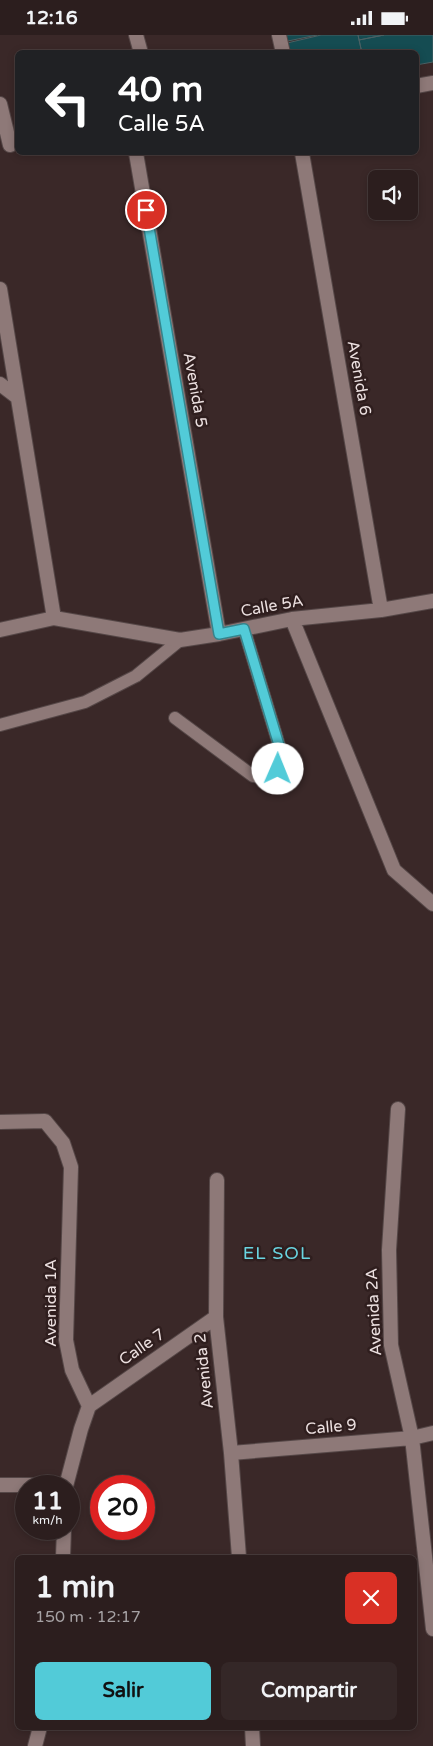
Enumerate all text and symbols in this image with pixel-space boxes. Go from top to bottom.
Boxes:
text: 12:16 [25,7,78,29]
text: 40 m [118,69,203,111]
icon: left [35,70,100,135]
text: Calle 5A [118,111,205,137]
map controls [368,170,418,220]
button: sound [368,170,418,220]
pin [125,189,167,231]
icon: arrive [132,196,160,224]
street label: Avenida 6 [343,339,375,417]
street label: Avenida 5 [179,351,211,429]
street label: Calle 5A [239,591,305,621]
position arrow [251,742,303,794]
district label: EL SOL [243,1242,311,1264]
street label: Avenida 1A [41,1259,61,1347]
street label: Avenida 2A [362,1268,386,1356]
street label: Calle 7 [115,1324,169,1370]
street label: Avenida 2 [190,1332,218,1410]
street label: Calle 9 [305,1415,357,1439]
speed limit sign: 20 [90,1475,155,1540]
text: 11 [32,1486,63,1516]
text: km/h [32,1513,63,1527]
text: 1 min [35,1569,115,1606]
button: close [345,1572,397,1624]
text: 150 m · 12:17 [35,1607,141,1627]
button: Salir [35,1662,211,1720]
button: Compartir [221,1662,397,1720]

